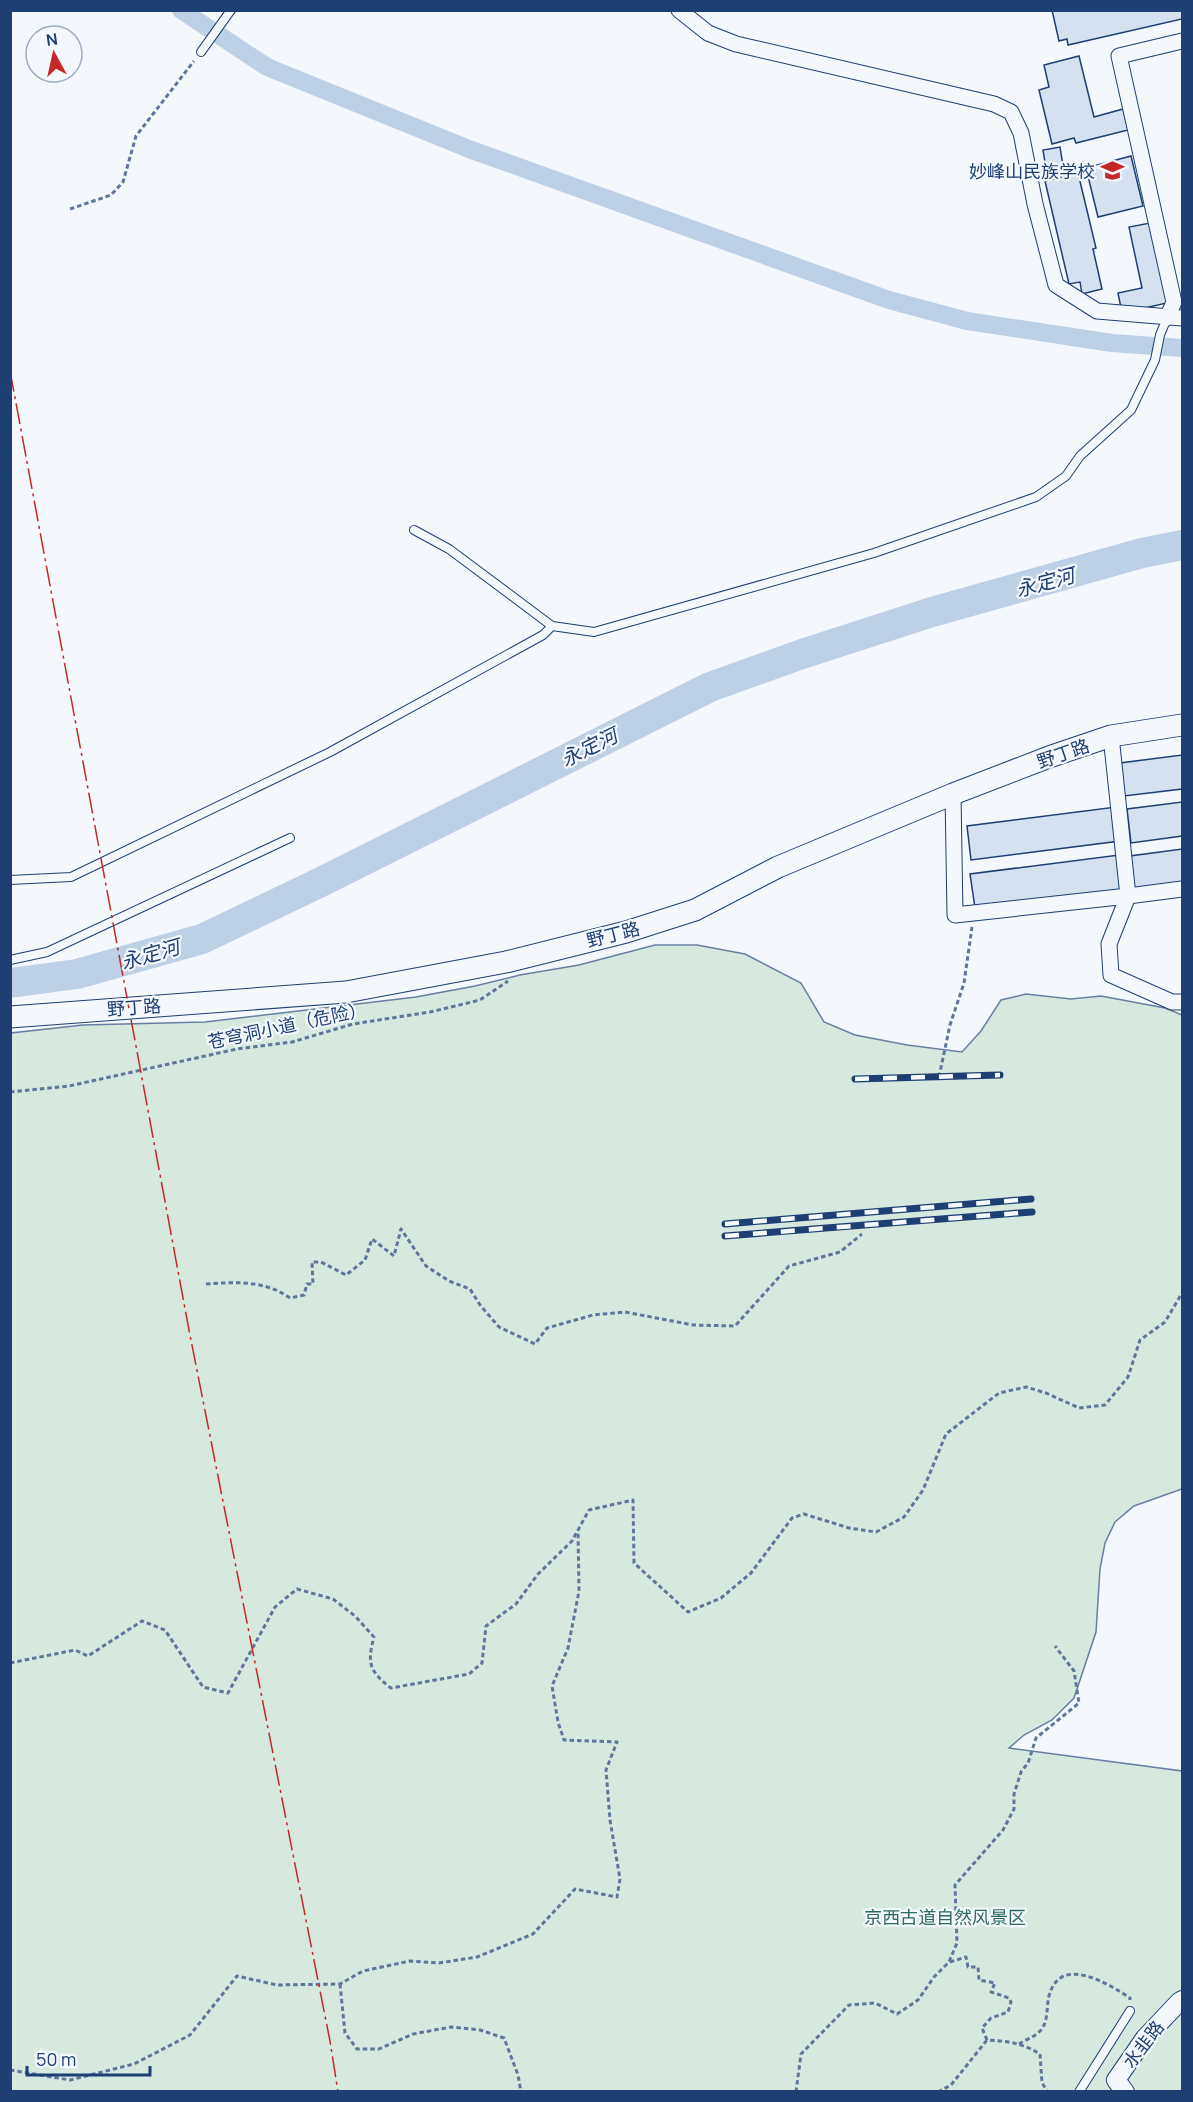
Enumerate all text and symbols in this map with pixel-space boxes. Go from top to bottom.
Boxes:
north arrow [24,24,84,84]
text: N [45,27,59,51]
school or university icon: 妙峰山民族学校 [1100,158,1126,184]
place label: 妙峰山民族学校 [969,159,1095,183]
water label: 永定河 [1013,560,1081,603]
water label: 永定河 [556,720,625,772]
street label: 野丁路 [1034,733,1092,773]
street label: 野丁路 [584,916,642,952]
water label: 永定河 [117,932,186,975]
street label: 野丁路 [106,993,162,1021]
street label: 苍穹洞小道（危险） [205,996,369,1054]
park label: 京西古道自然风景区 [864,1905,1026,1929]
street label: 水韭路 [1117,2015,1169,2073]
scale bar [27,2039,150,2077]
text: 50 m [36,2047,76,2071]

